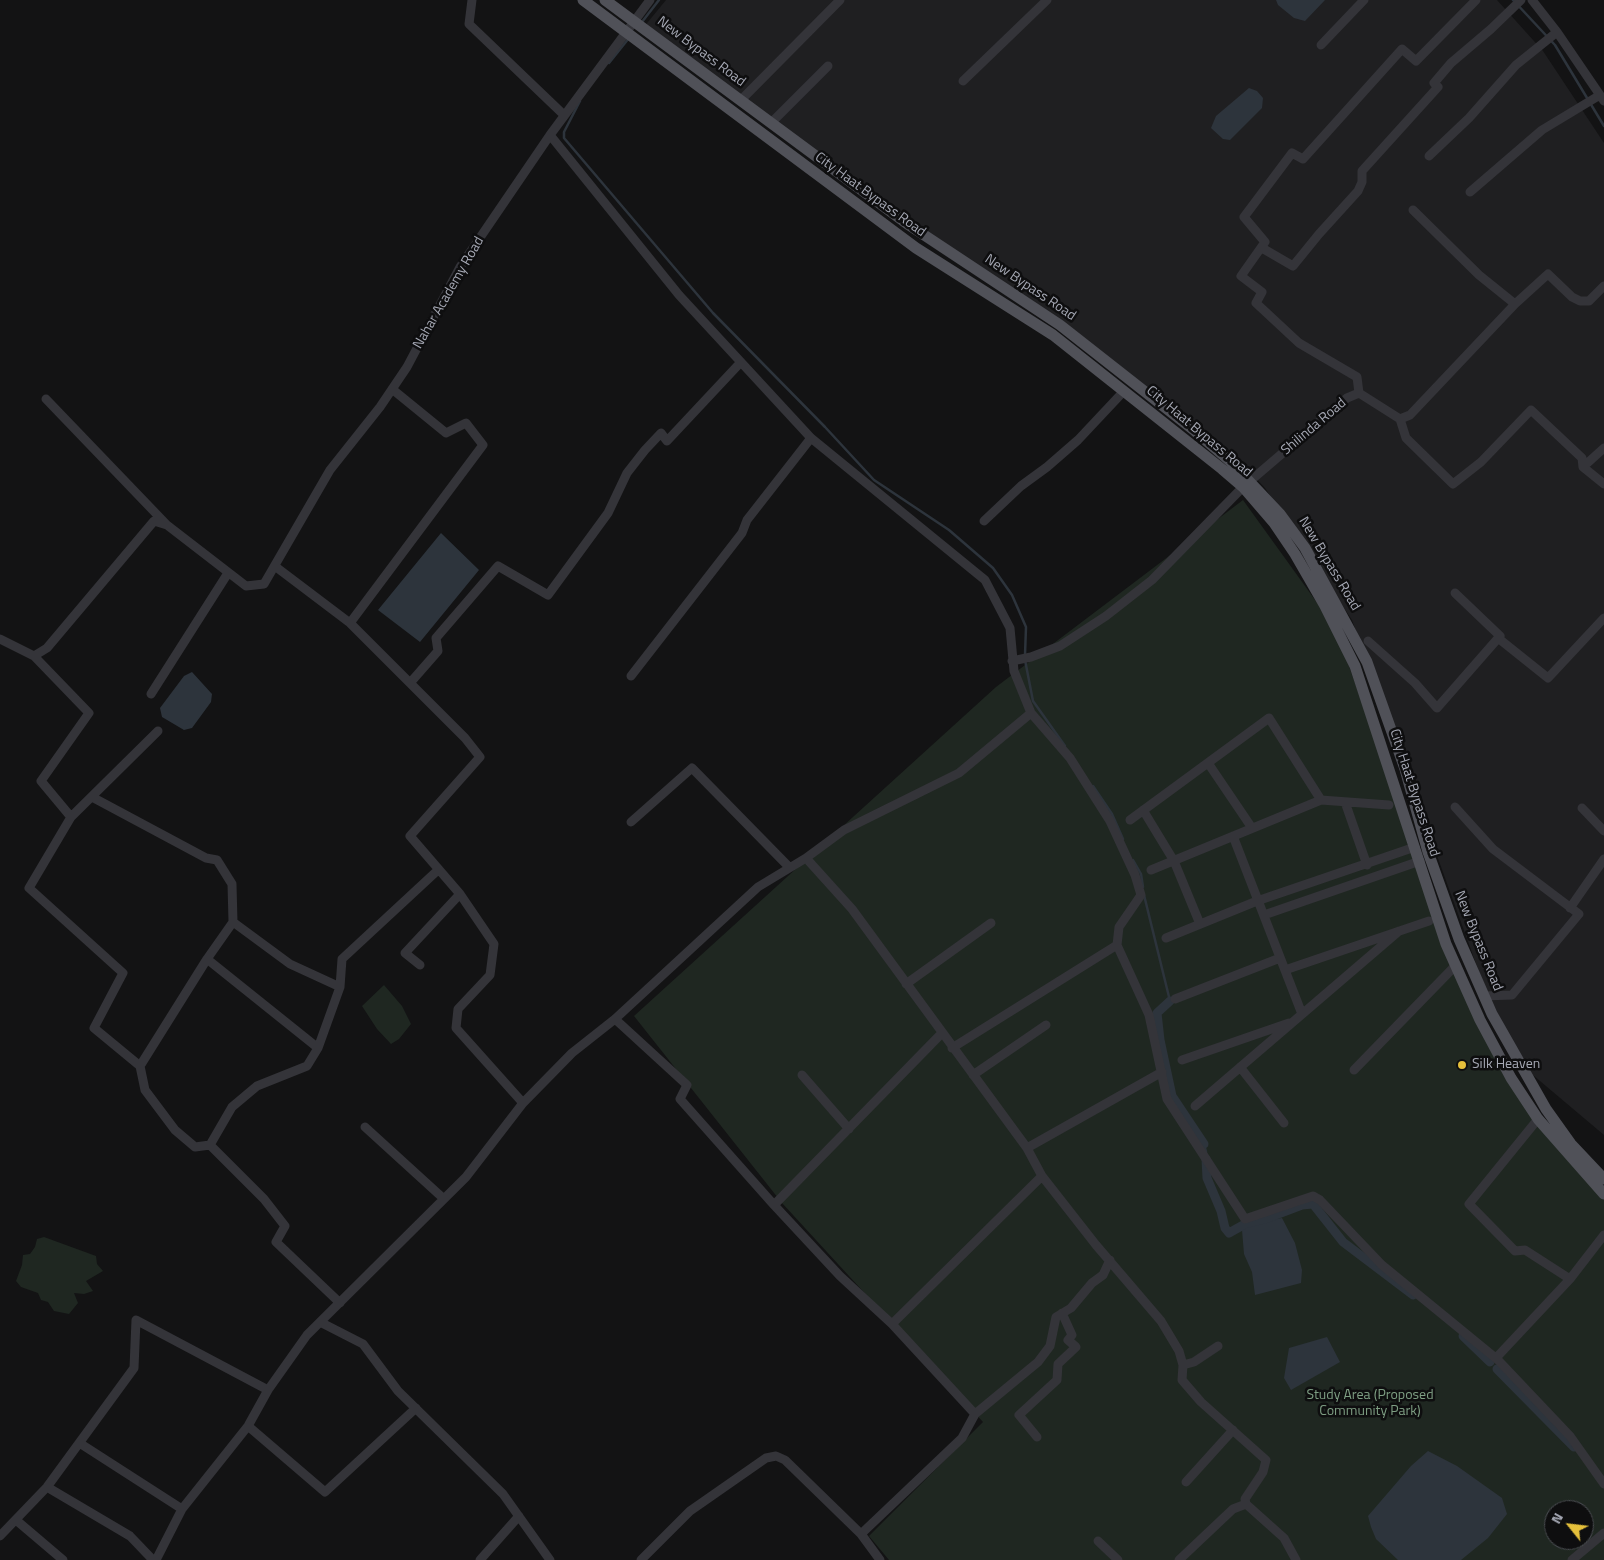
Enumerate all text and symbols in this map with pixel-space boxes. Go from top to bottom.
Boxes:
street label: New Bypass Road [654,13,748,91]
street label: City Haat Bypass Road [811,149,929,241]
street label: Nahar Academy Road [410,234,488,352]
street label: New Bypass Road [981,251,1079,325]
street label: City Haat Bypass Road [1143,383,1255,481]
street label: Shilinda Road [1278,395,1350,459]
street label: New Bypass Road [1294,514,1364,614]
street label: City Haat Bypass Road [1385,727,1443,859]
street label: New Bypass Road [1450,889,1506,993]
place label: Silk Heaven [1472,1057,1540,1073]
marker: Silk Heaven [1456,1059,1468,1071]
park label: Study Area (Proposed Community Park) [1306,1388,1434,1420]
north arrow [1544,1500,1594,1550]
text: N [1545,1509,1568,1527]

